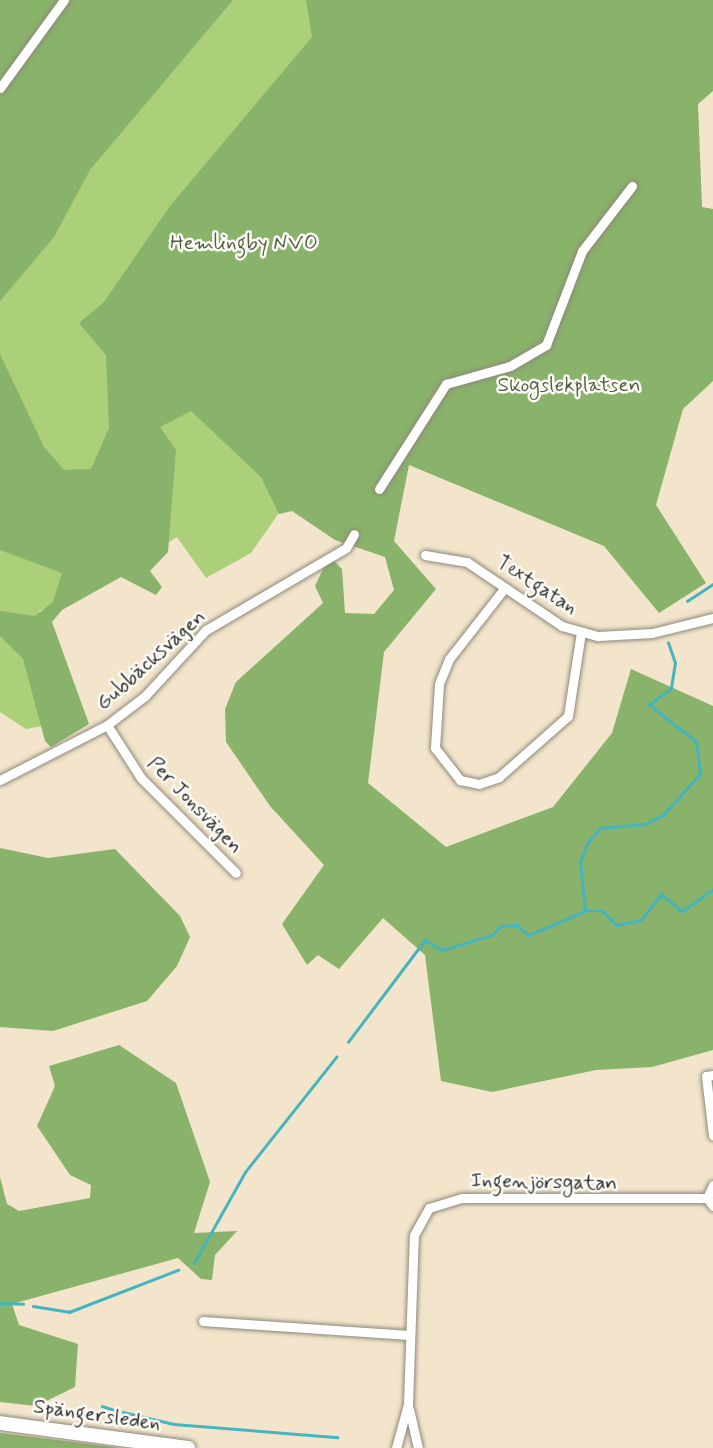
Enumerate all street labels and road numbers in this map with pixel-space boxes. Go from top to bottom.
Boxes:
street label: Textgatan [492,550,582,620]
street label: Gubbäcksvägen [91,604,211,716]
street label: Per Jonsvägen [142,750,248,860]
street label: Ingenjörsgatan [471,1168,617,1196]
street label: Spängersleden [32,1394,162,1436]

